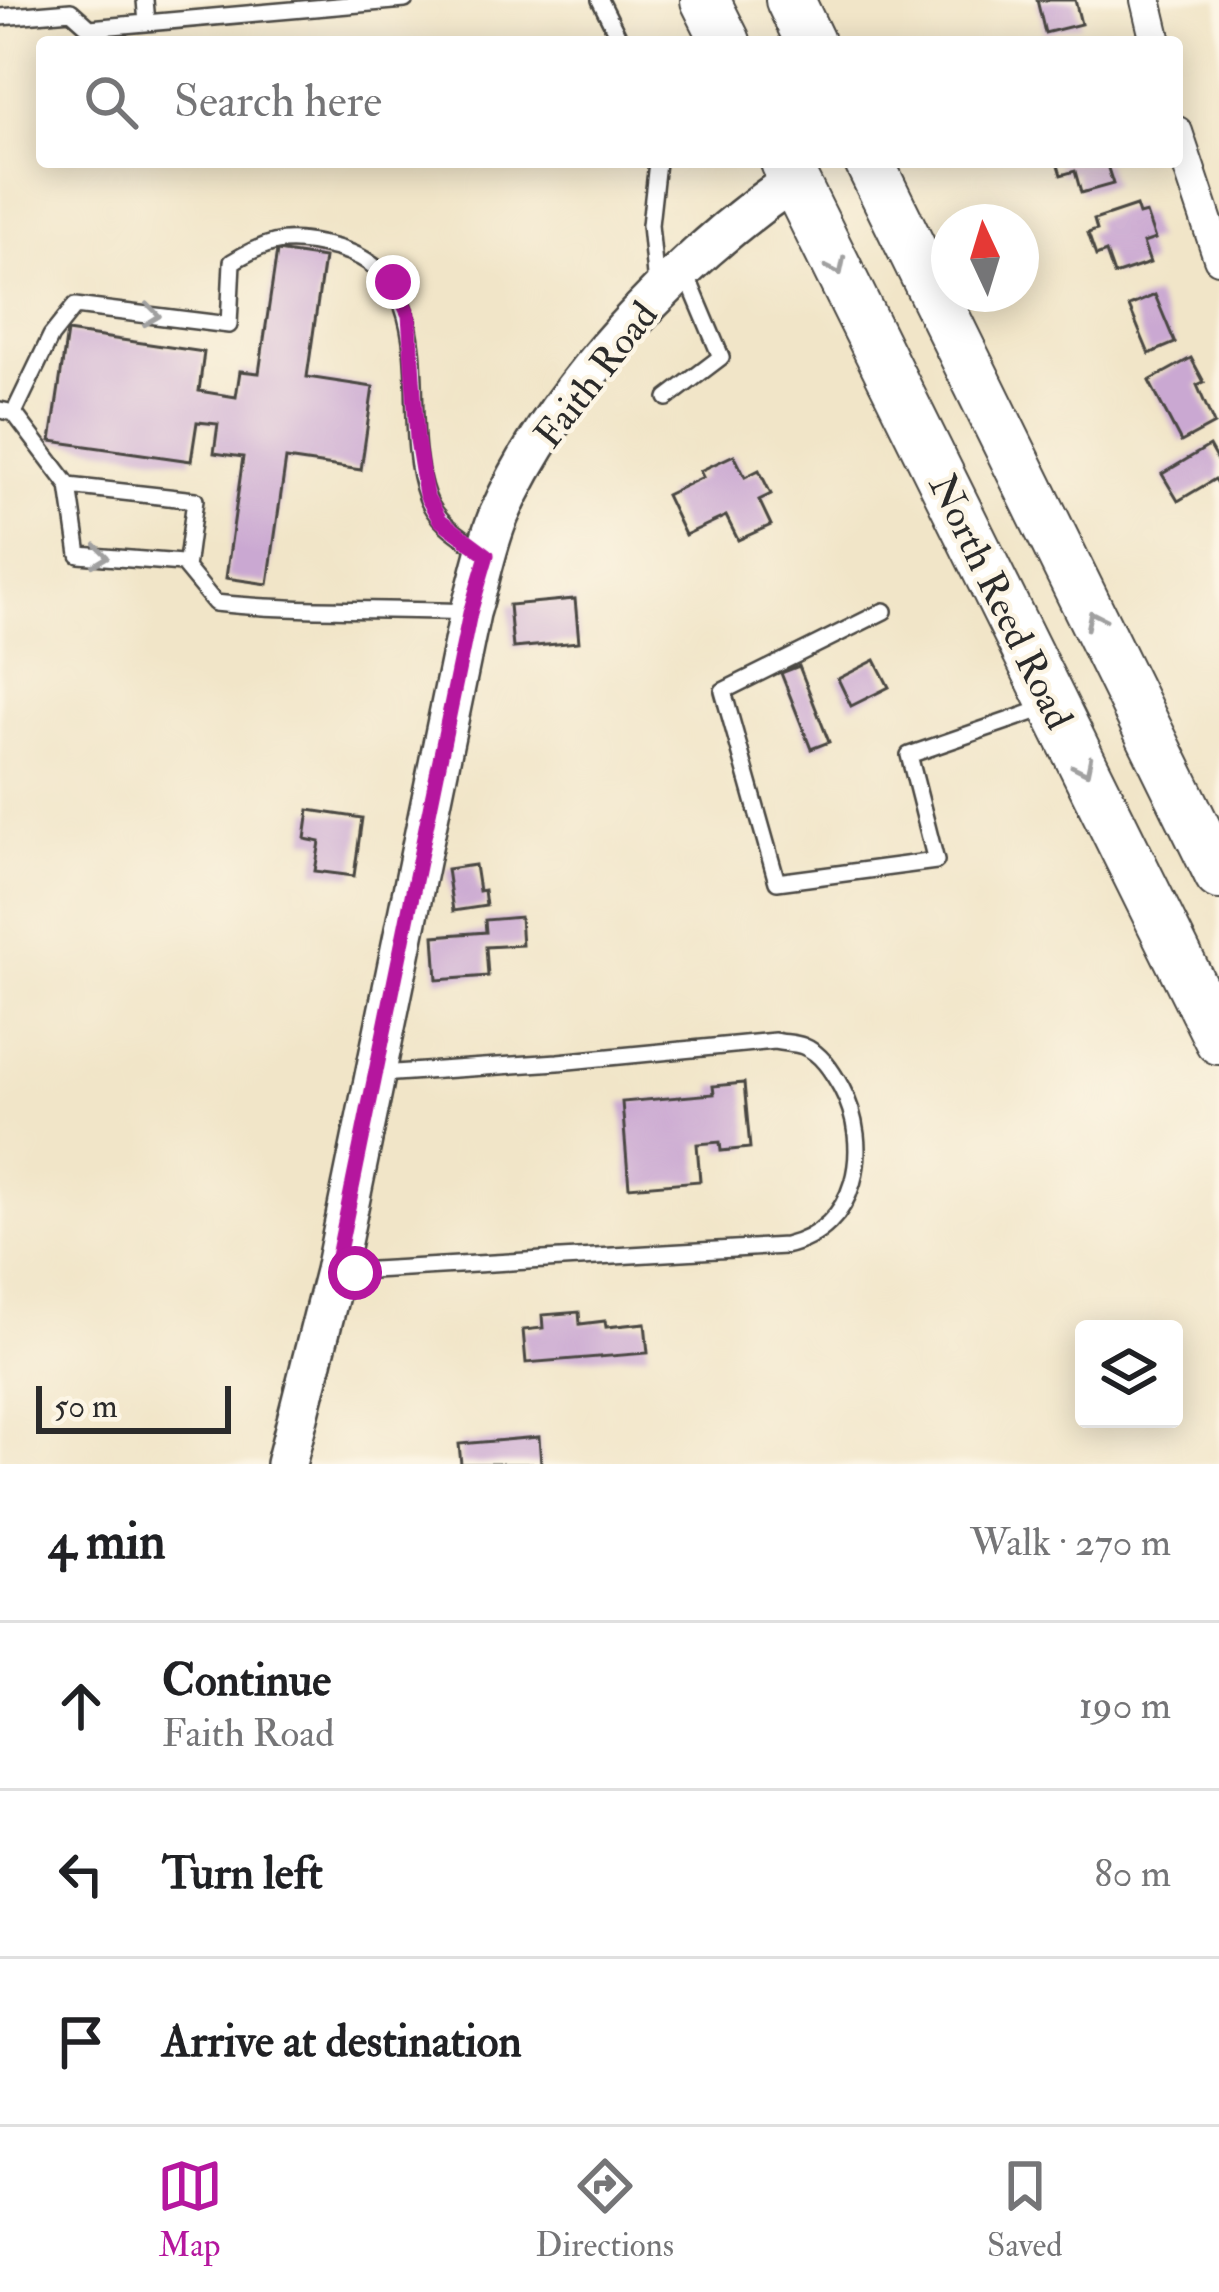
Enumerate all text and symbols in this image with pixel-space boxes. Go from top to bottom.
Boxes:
search box [36,36,1183,168]
icon: search [78,69,144,135]
text: Search here [174,74,382,130]
north arrow [931,204,1039,312]
route end [366,255,420,309]
one-way arrow [823,255,846,276]
street label: Faith Road [524,292,669,458]
one-way arrow [142,302,162,328]
street label: North Reed Road [918,466,1084,737]
one-way arrow [90,542,109,568]
one-way arrow [1084,610,1108,631]
one-way arrow [1070,755,1094,776]
route start [328,1246,382,1300]
map controls [1075,1320,1183,1428]
button: layers [1075,1320,1183,1428]
scale bar [36,1380,231,1433]
text: 50 m [54,1386,118,1427]
text: 4 min [48,1510,166,1574]
text: Walk · 270 m [970,1518,1171,1567]
text: Continue [162,1653,331,1709]
icon: ahead [48,1673,114,1739]
text: 190 m [1079,1681,1171,1730]
text: Faith Road [162,1709,334,1758]
icon: left [48,1841,114,1907]
text: Turn left [162,1846,323,1902]
text: 80 m [1094,1849,1171,1898]
icon: arrive [48,2009,114,2075]
text: Arrive at destination [162,2014,522,2070]
tab: Map [157,2153,223,2266]
tab: Directions [536,2153,674,2266]
tab: Saved [987,2153,1062,2266]

